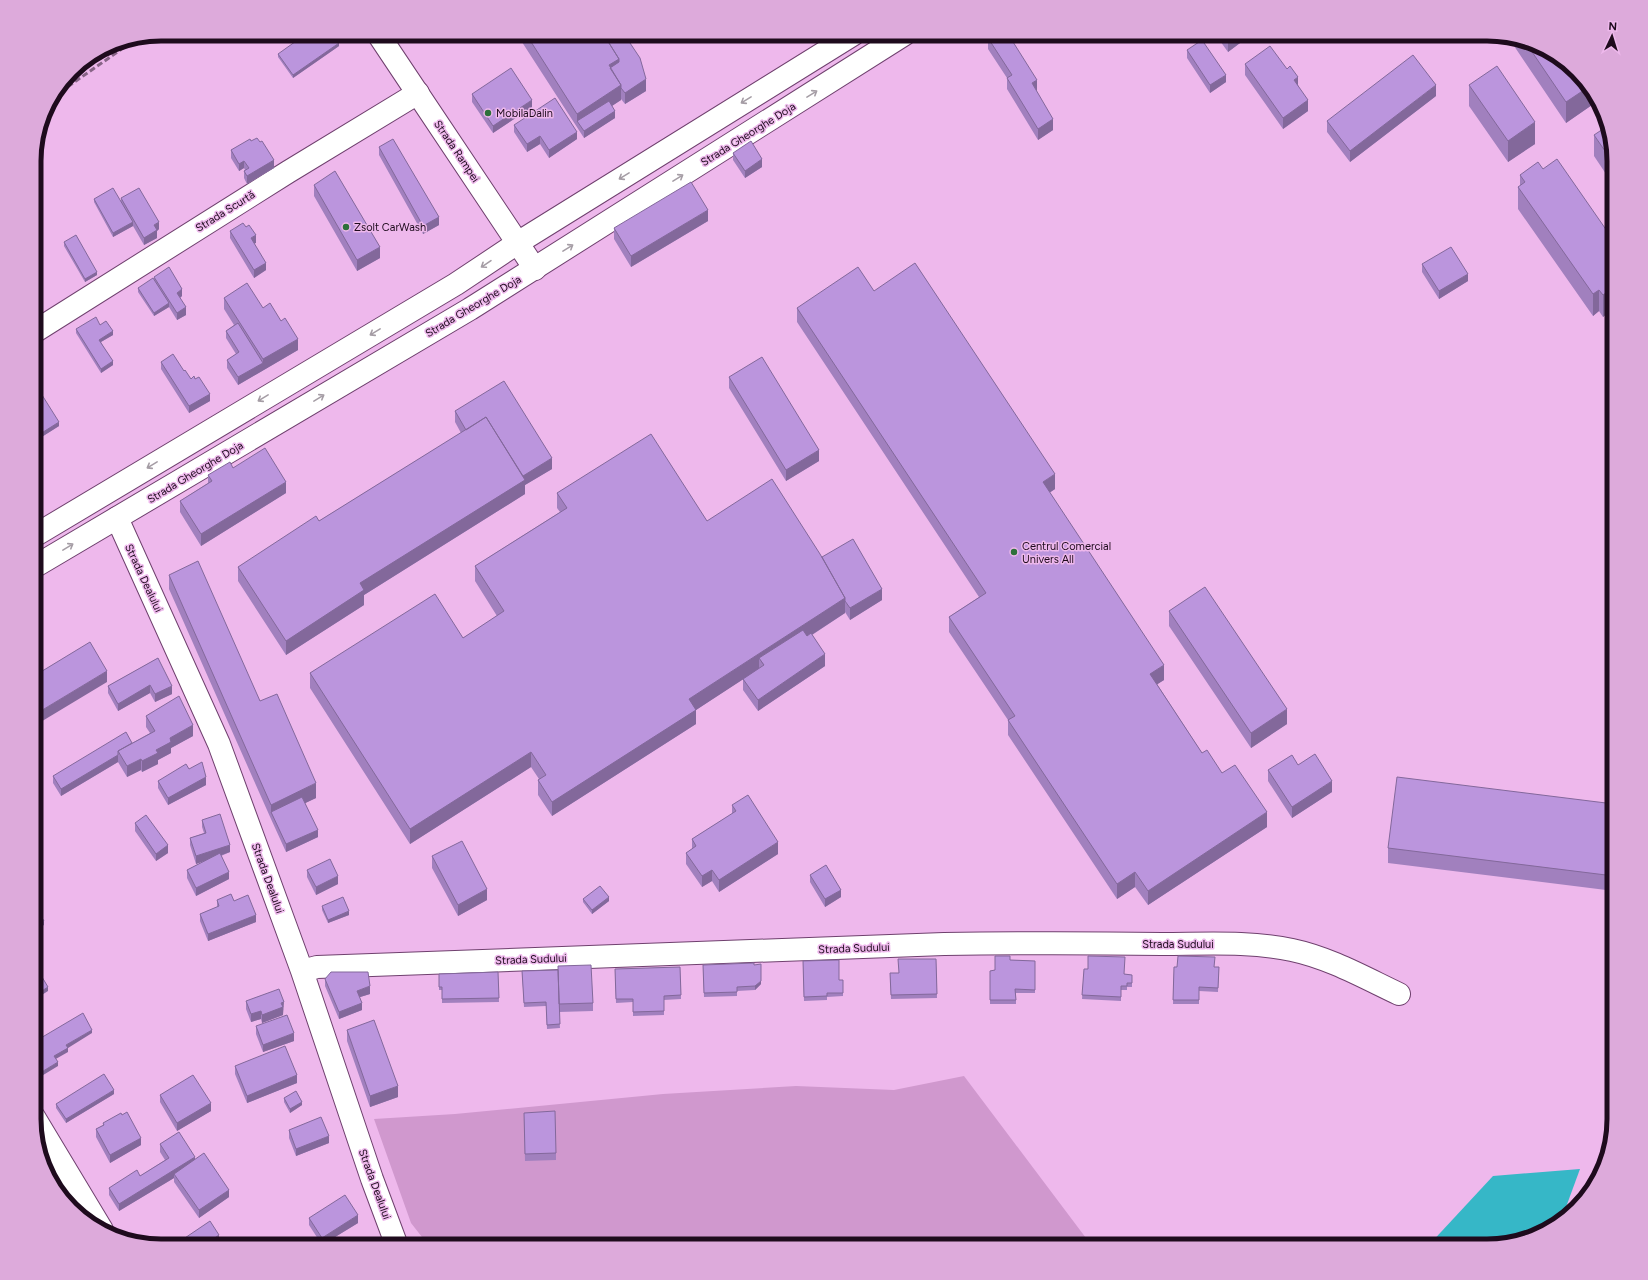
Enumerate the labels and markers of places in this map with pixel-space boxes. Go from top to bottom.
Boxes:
place label: MobilaDalin [496,107,553,120]
marker: MobilaDalin [483,108,493,118]
place label: Zsolt CarWash [354,221,426,234]
marker: Zsolt CarWash [341,222,351,232]
place label: Centrul Comercial Univers All [1022,540,1111,566]
marker: Centrul Comercial Univers All [1009,547,1019,557]

